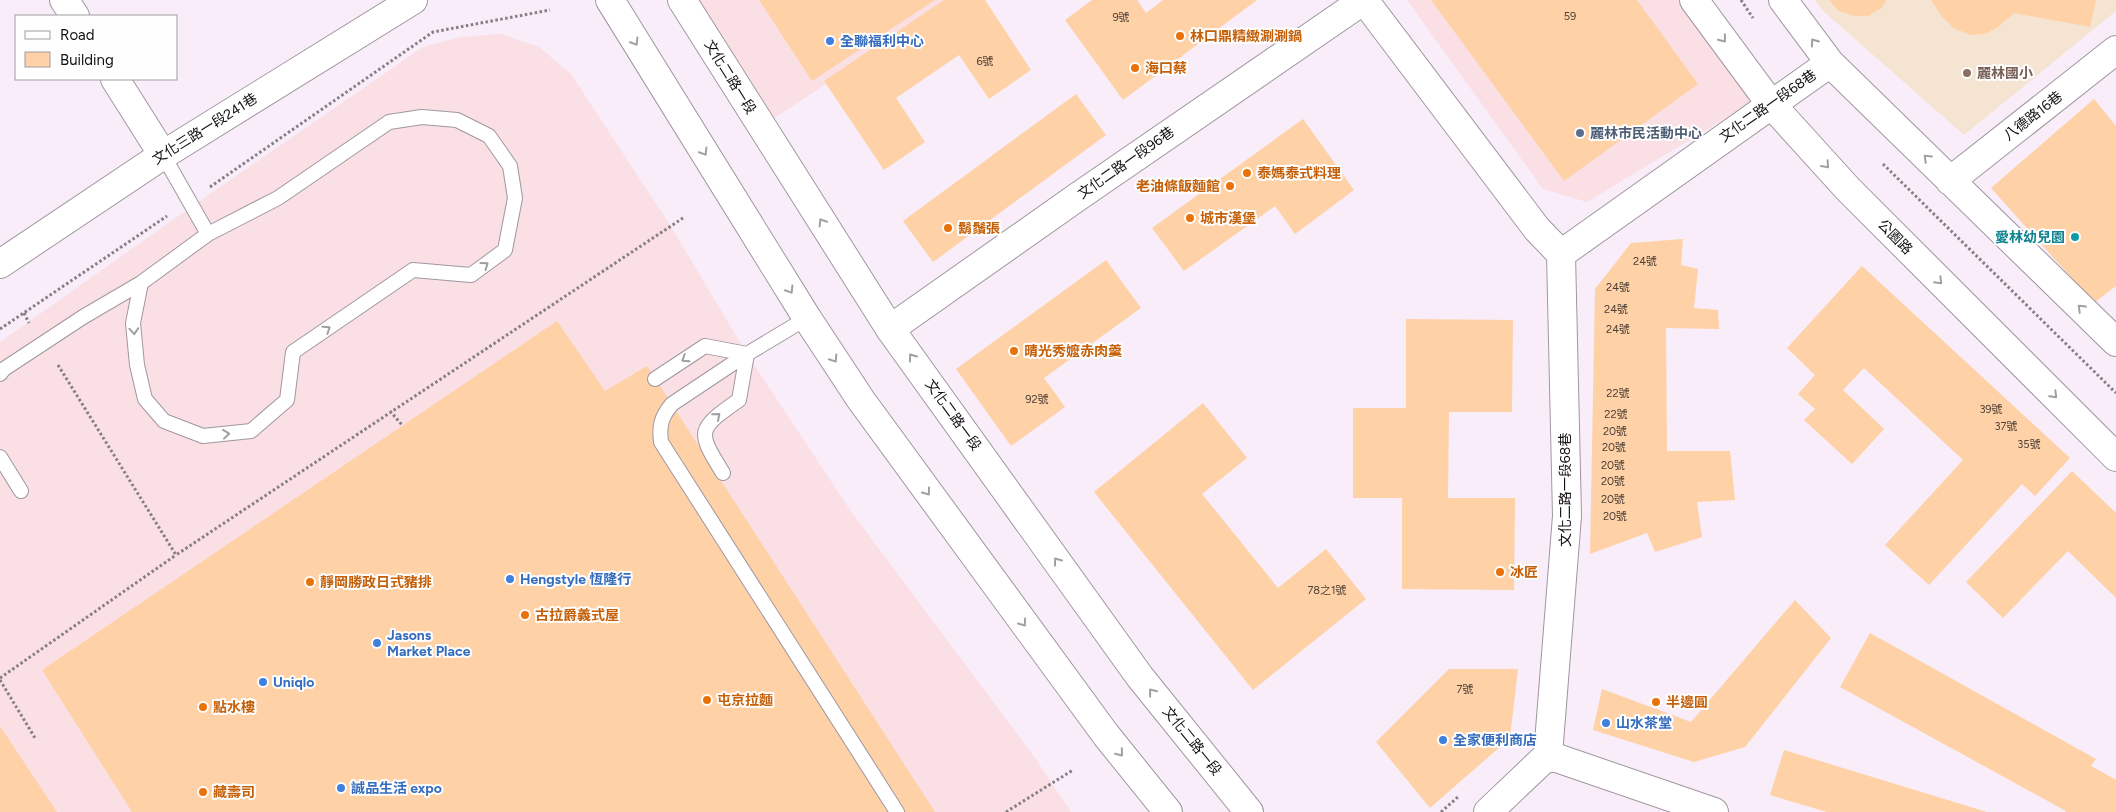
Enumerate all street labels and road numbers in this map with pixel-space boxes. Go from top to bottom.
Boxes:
street label: 文化二路一段 [701,37,759,117]
street label: 文化二路一段68巷 [1716,66,1820,146]
street label: 八德路16巷 [2000,88,2066,144]
street label: 文化三路一段241巷 [149,90,261,168]
street label: 文化二路一段96巷 [1074,123,1178,203]
street label: 公園路 [1874,216,1916,258]
street label: 文化二路一段 [921,376,985,454]
street label: 文化二路一段68巷 [1557,433,1574,547]
street label: 文化二路一段 [1159,703,1225,779]

